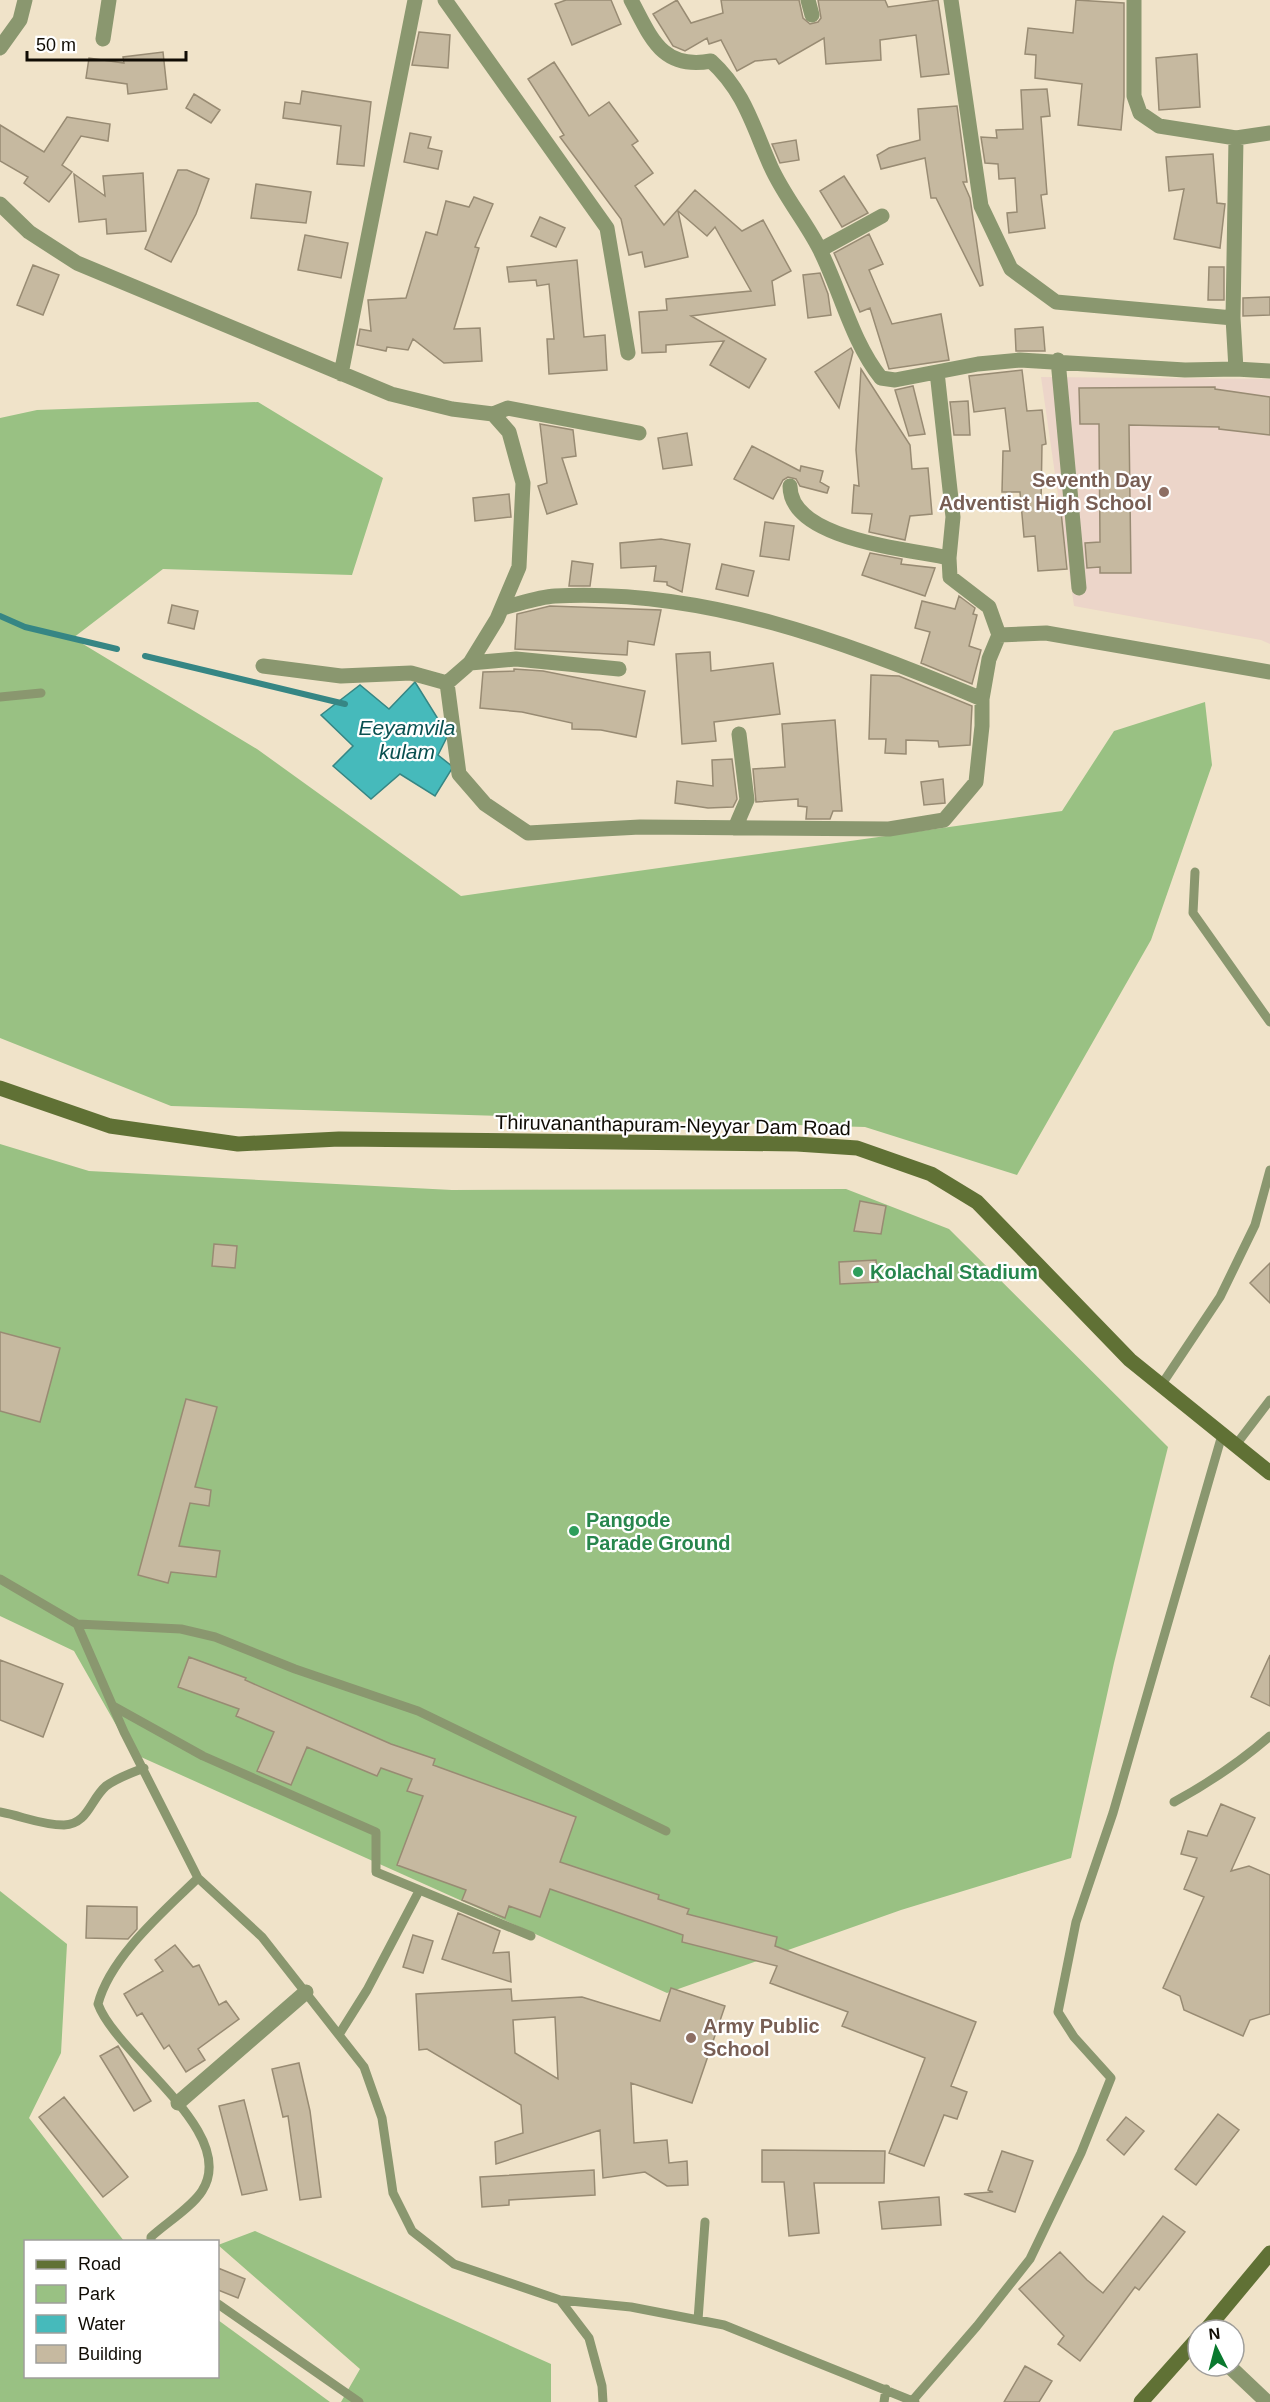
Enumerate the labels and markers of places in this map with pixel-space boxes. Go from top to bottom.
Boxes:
place label: Seventh Day Adventist High School [939,469,1153,514]
marker: Seventh Day Adventist High School [1157,485,1171,499]
place label: Kolachal Stadium [870,1261,1038,1283]
marker: Kolachal Stadium [851,1265,865,1279]
place label: Pangode Parade Ground [586,1509,730,1554]
marker: Pangode Parade Ground [567,1524,581,1538]
place label: Army Public School [703,2015,820,2060]
marker: Army Public School [684,2031,698,2045]

